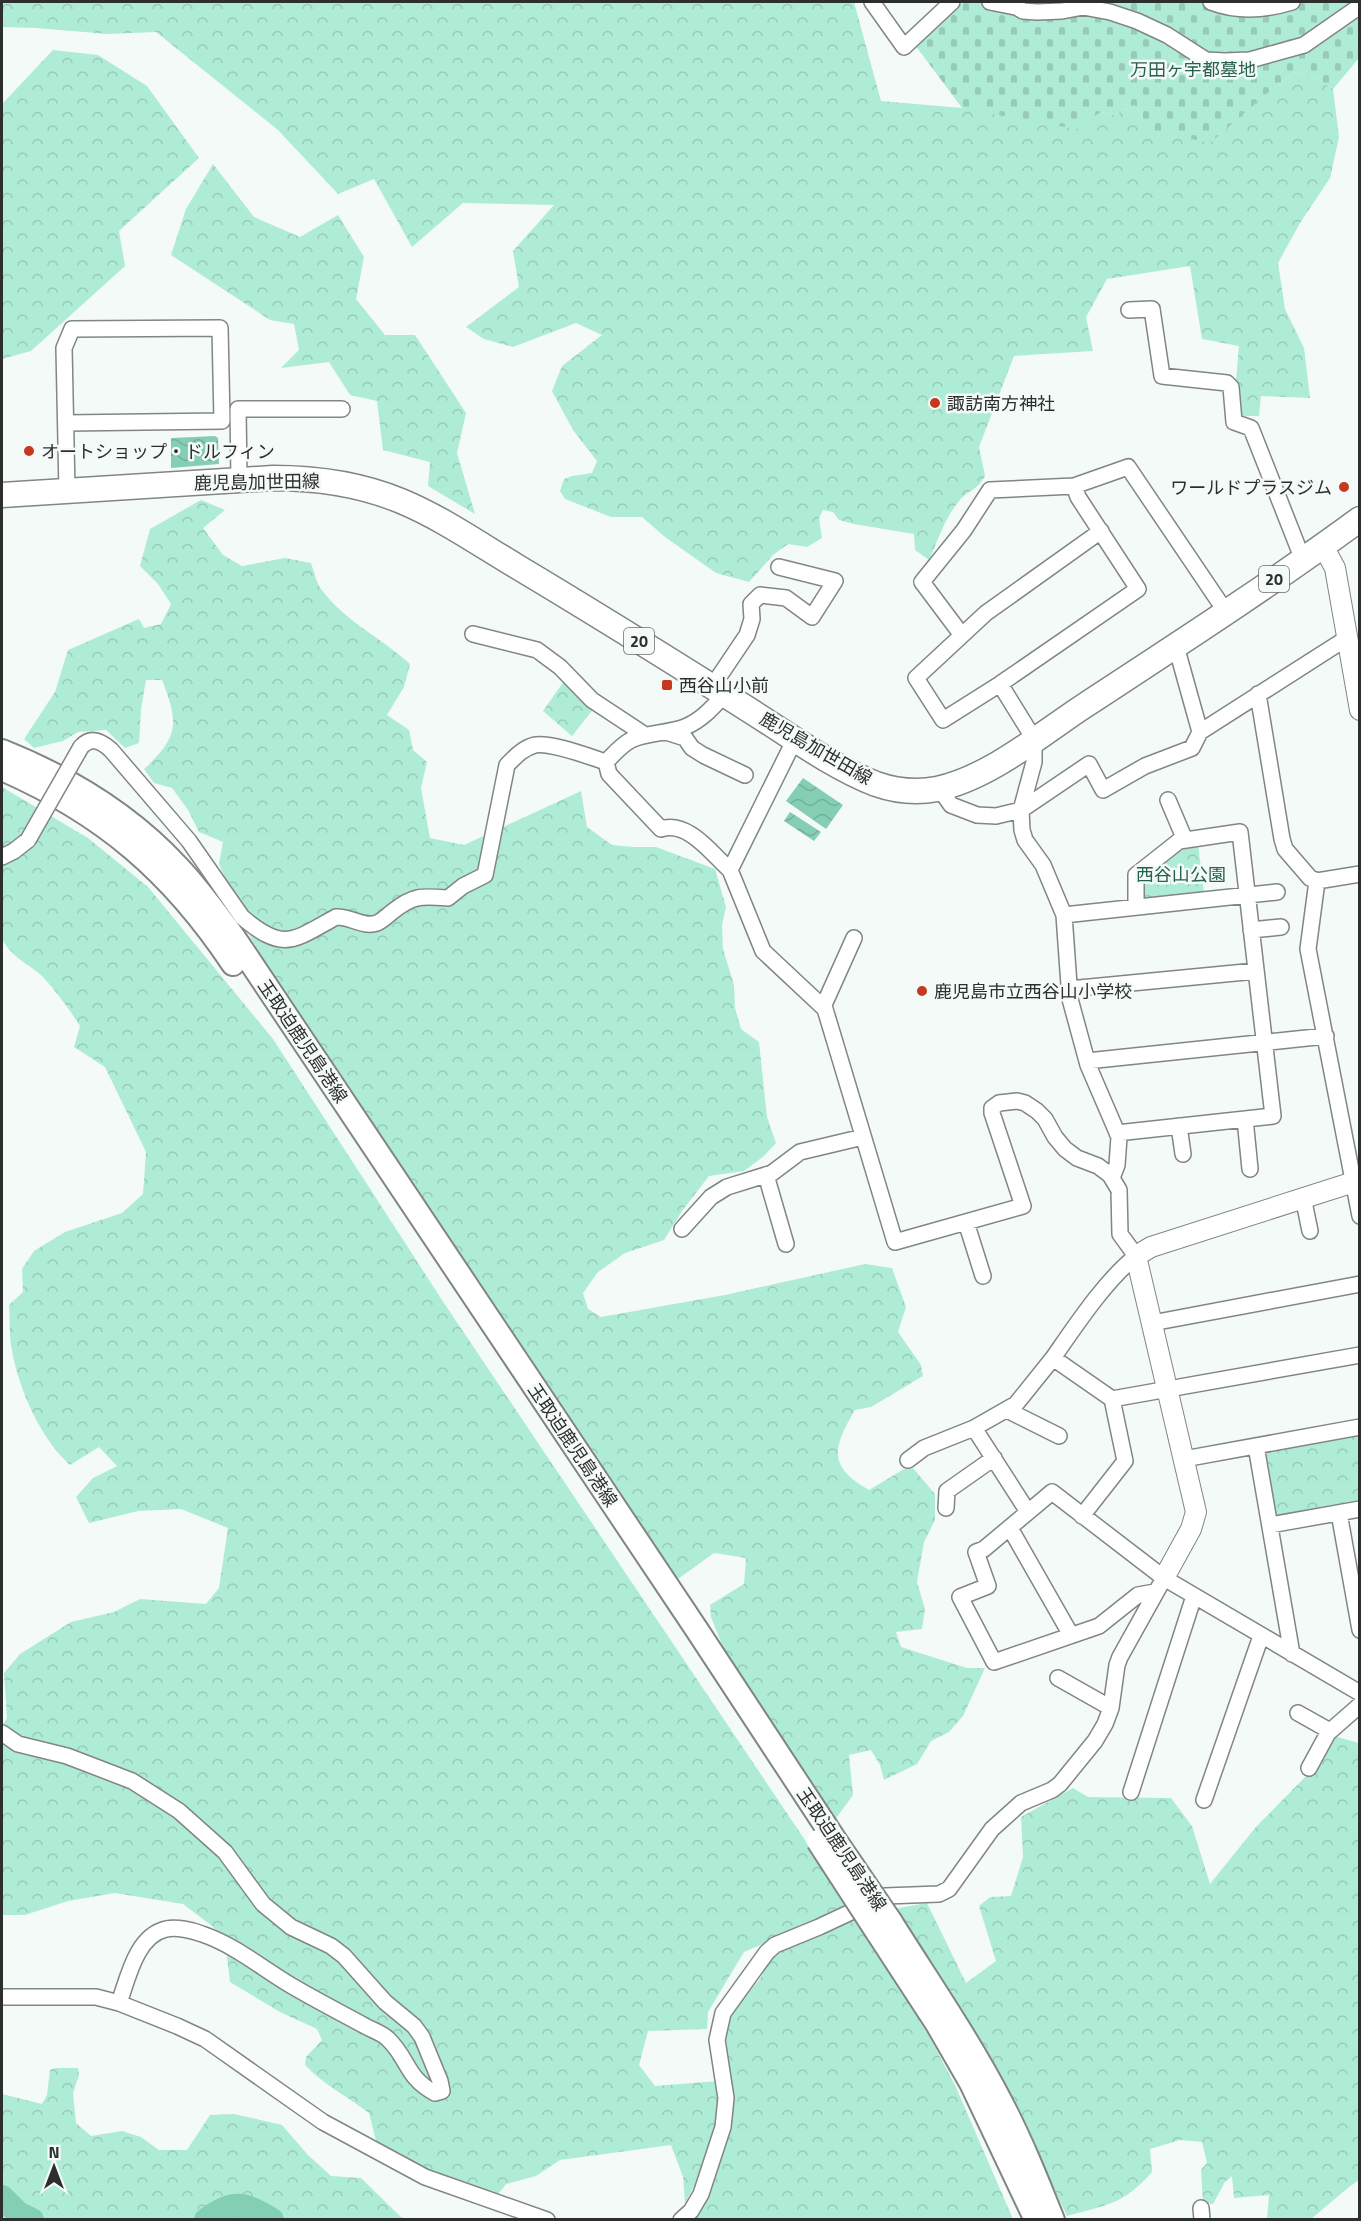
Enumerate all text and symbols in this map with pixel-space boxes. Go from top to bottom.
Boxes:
park label: 万田ヶ宇都墓地 [1130,56,1256,83]
place label: 諏訪南方神社 [947,390,1055,417]
marker: 諏訪南方神社 [928,396,942,410]
place label: オートショップ・ドルフィン [41,438,275,465]
marker: オートショップ・ドルフィン [22,444,36,458]
street label: 鹿児島加世田線 [194,467,320,497]
place label: ワールドプラスジム [1170,474,1332,501]
marker: ワールドプラスジム [1337,480,1351,494]
road number: 20 [1259,566,1289,592]
road number: 20 [624,628,654,654]
place label: 西谷山小前 [679,672,769,699]
marker: 西谷山小前 [660,678,674,692]
street label: 鹿児島加世田線 [755,705,877,791]
park label: 西谷山公園 [1136,861,1226,888]
street label: 玉取迫鹿児島港線 [252,974,354,1108]
place label: 鹿児島市立西谷山小学校 [934,978,1132,1005]
marker: 鹿児島市立西谷山小学校 [915,984,929,998]
street label: 玉取迫鹿児島港線 [522,1378,624,1512]
street label: 玉取迫鹿児島港線 [791,1782,893,1916]
north arrow [24,2137,84,2197]
text: N [48,2140,60,2164]

